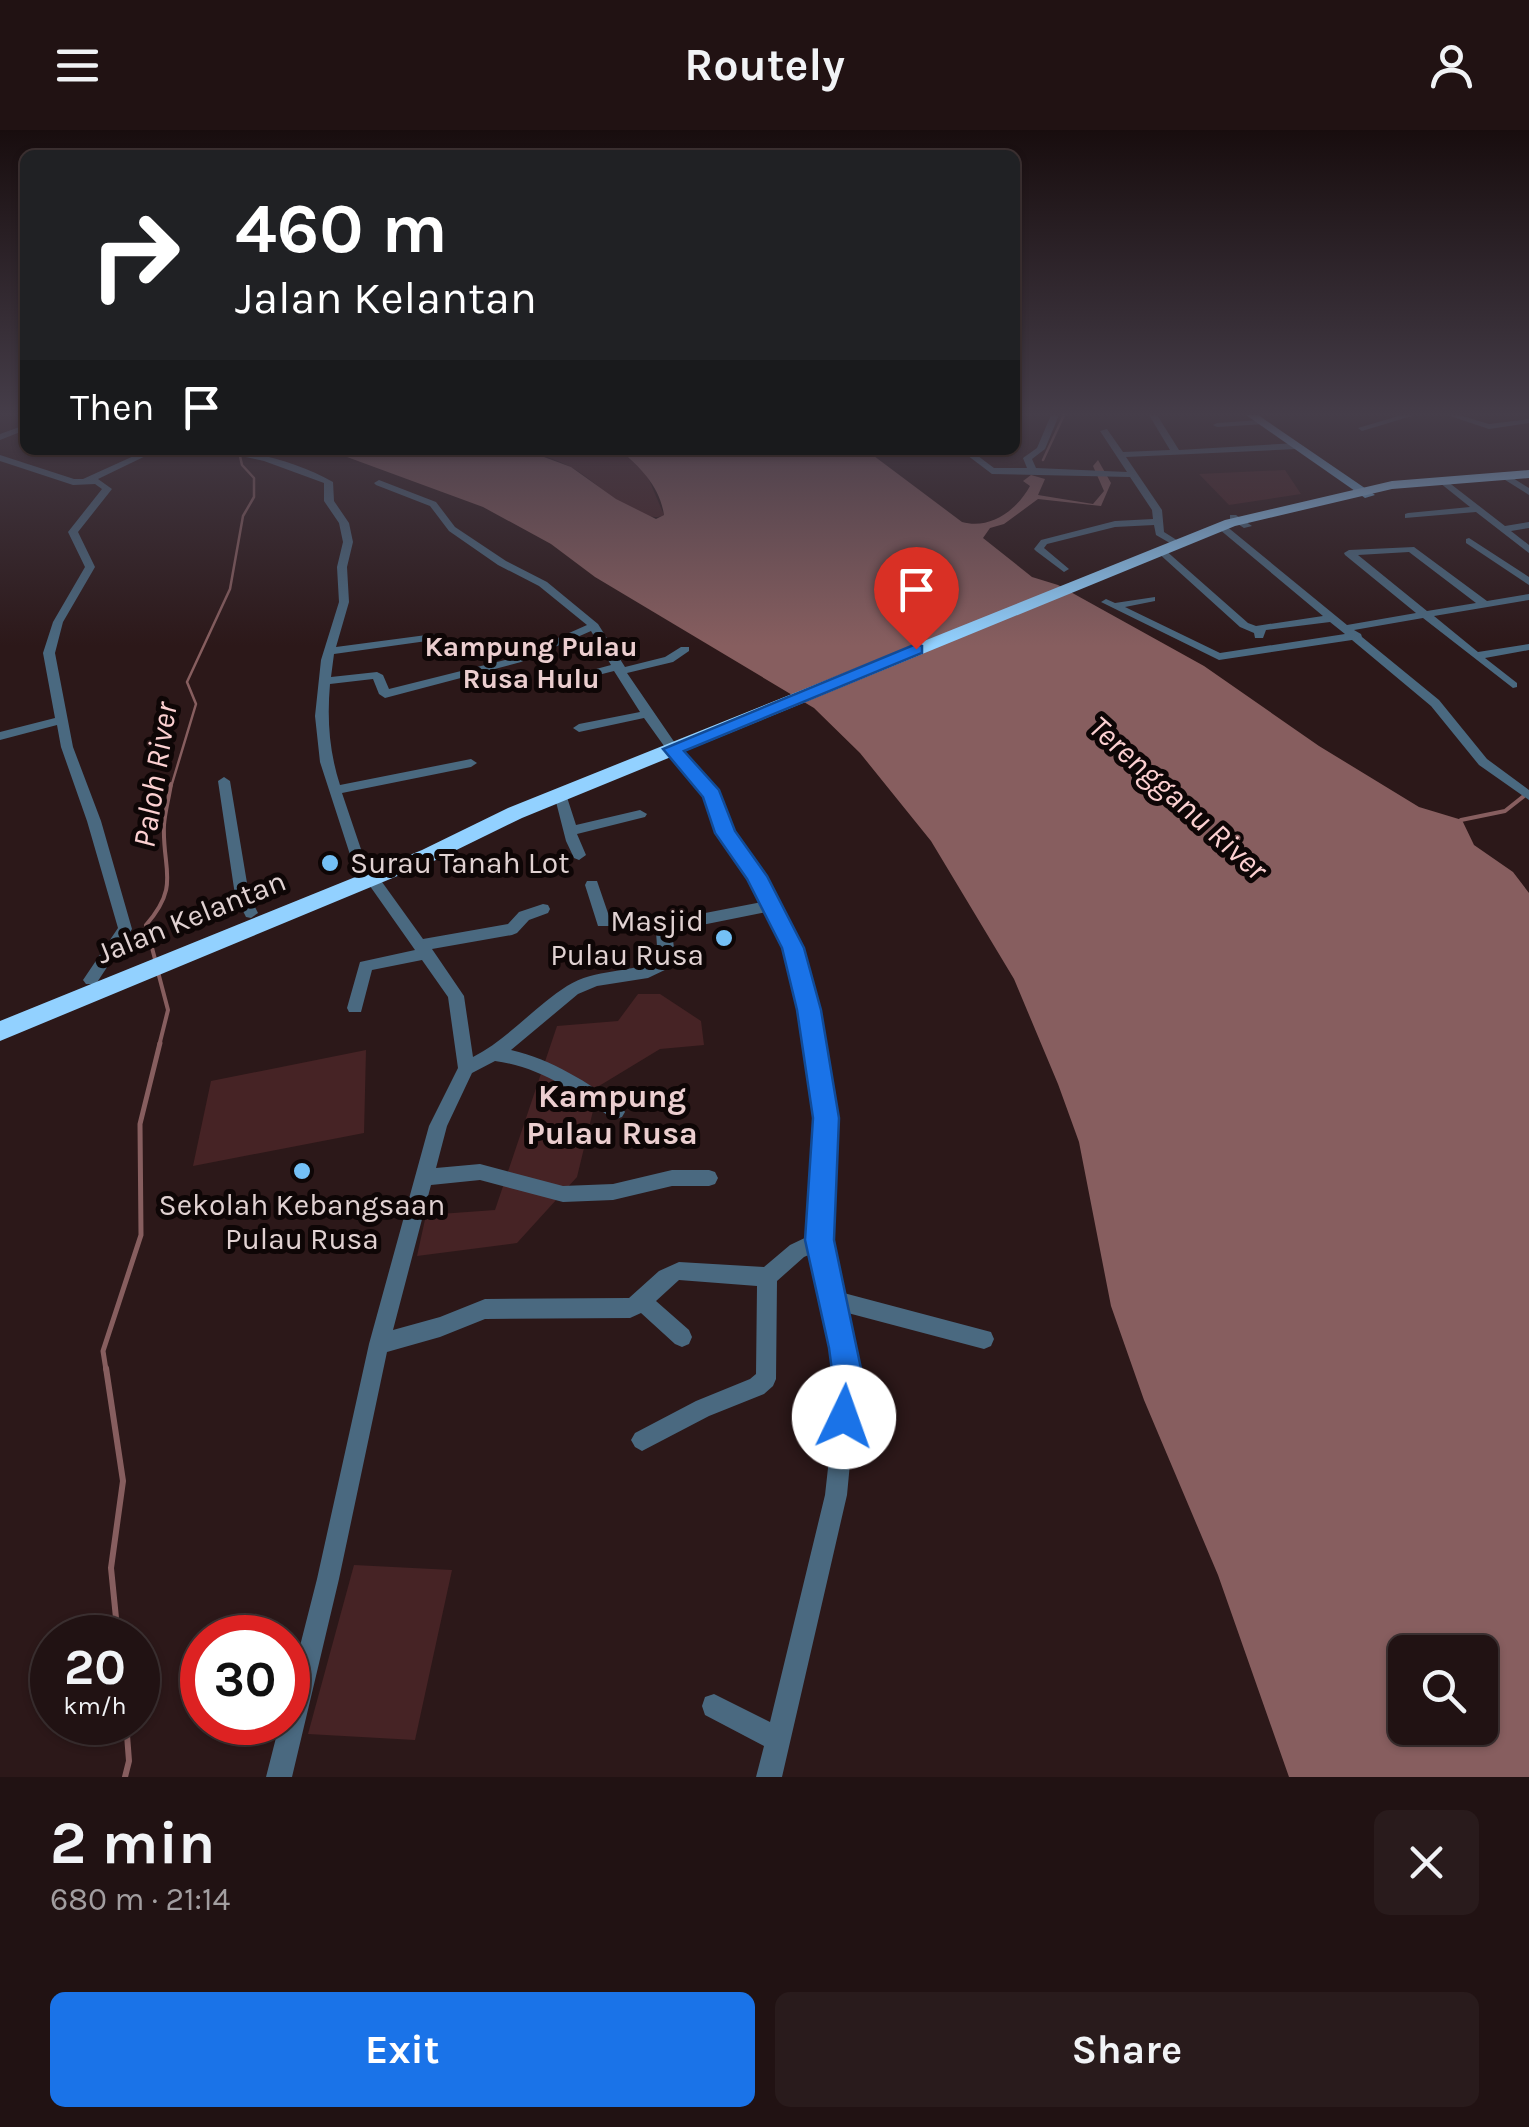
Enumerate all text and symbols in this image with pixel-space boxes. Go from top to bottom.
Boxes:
icon: menu [50,38,105,93]
icon: person [1424,38,1479,93]
text: Routely [684,39,845,91]
text: 460 m [235,188,448,270]
icon: right [70,190,200,320]
text: Jalan Kelantan [235,272,537,324]
icon: arrive [174,380,229,435]
text: Then [70,385,154,430]
pin [874,547,959,650]
icon: arrive [889,562,944,617]
district label: Kampung Pulau Rusa Hulu [425,630,638,695]
water label: Paloh River [125,699,185,850]
water label: Terengganu River [1081,708,1276,888]
place label: Surau Tanah Lot [350,845,569,881]
marker: Surau Tanah Lot [319,852,341,874]
street label: Jalan Kelantan [91,863,291,971]
place label: Masjid Pulau Rusa [550,903,704,973]
marker: Masjid Pulau Rusa [713,927,735,949]
district label: Kampung Pulau Rusa [526,1078,698,1152]
marker: Sekolah Kebangsaan Pulau Rusa [291,1160,313,1182]
place label: Sekolah Kebangsaan Pulau Rusa [159,1187,445,1257]
position arrow [792,1365,896,1469]
speed limit sign: 30 [180,1615,310,1745]
map controls [1388,1635,1498,1745]
button: search [1388,1635,1498,1745]
text: 20 [64,1638,126,1697]
text: km/h [63,1691,127,1720]
text: 2 min [50,1808,215,1878]
button: close [1374,1810,1479,1915]
text: 680 m · 21:14 [50,1881,230,1918]
button: Exit [50,1992,755,2107]
button: Share [775,1992,1479,2107]

